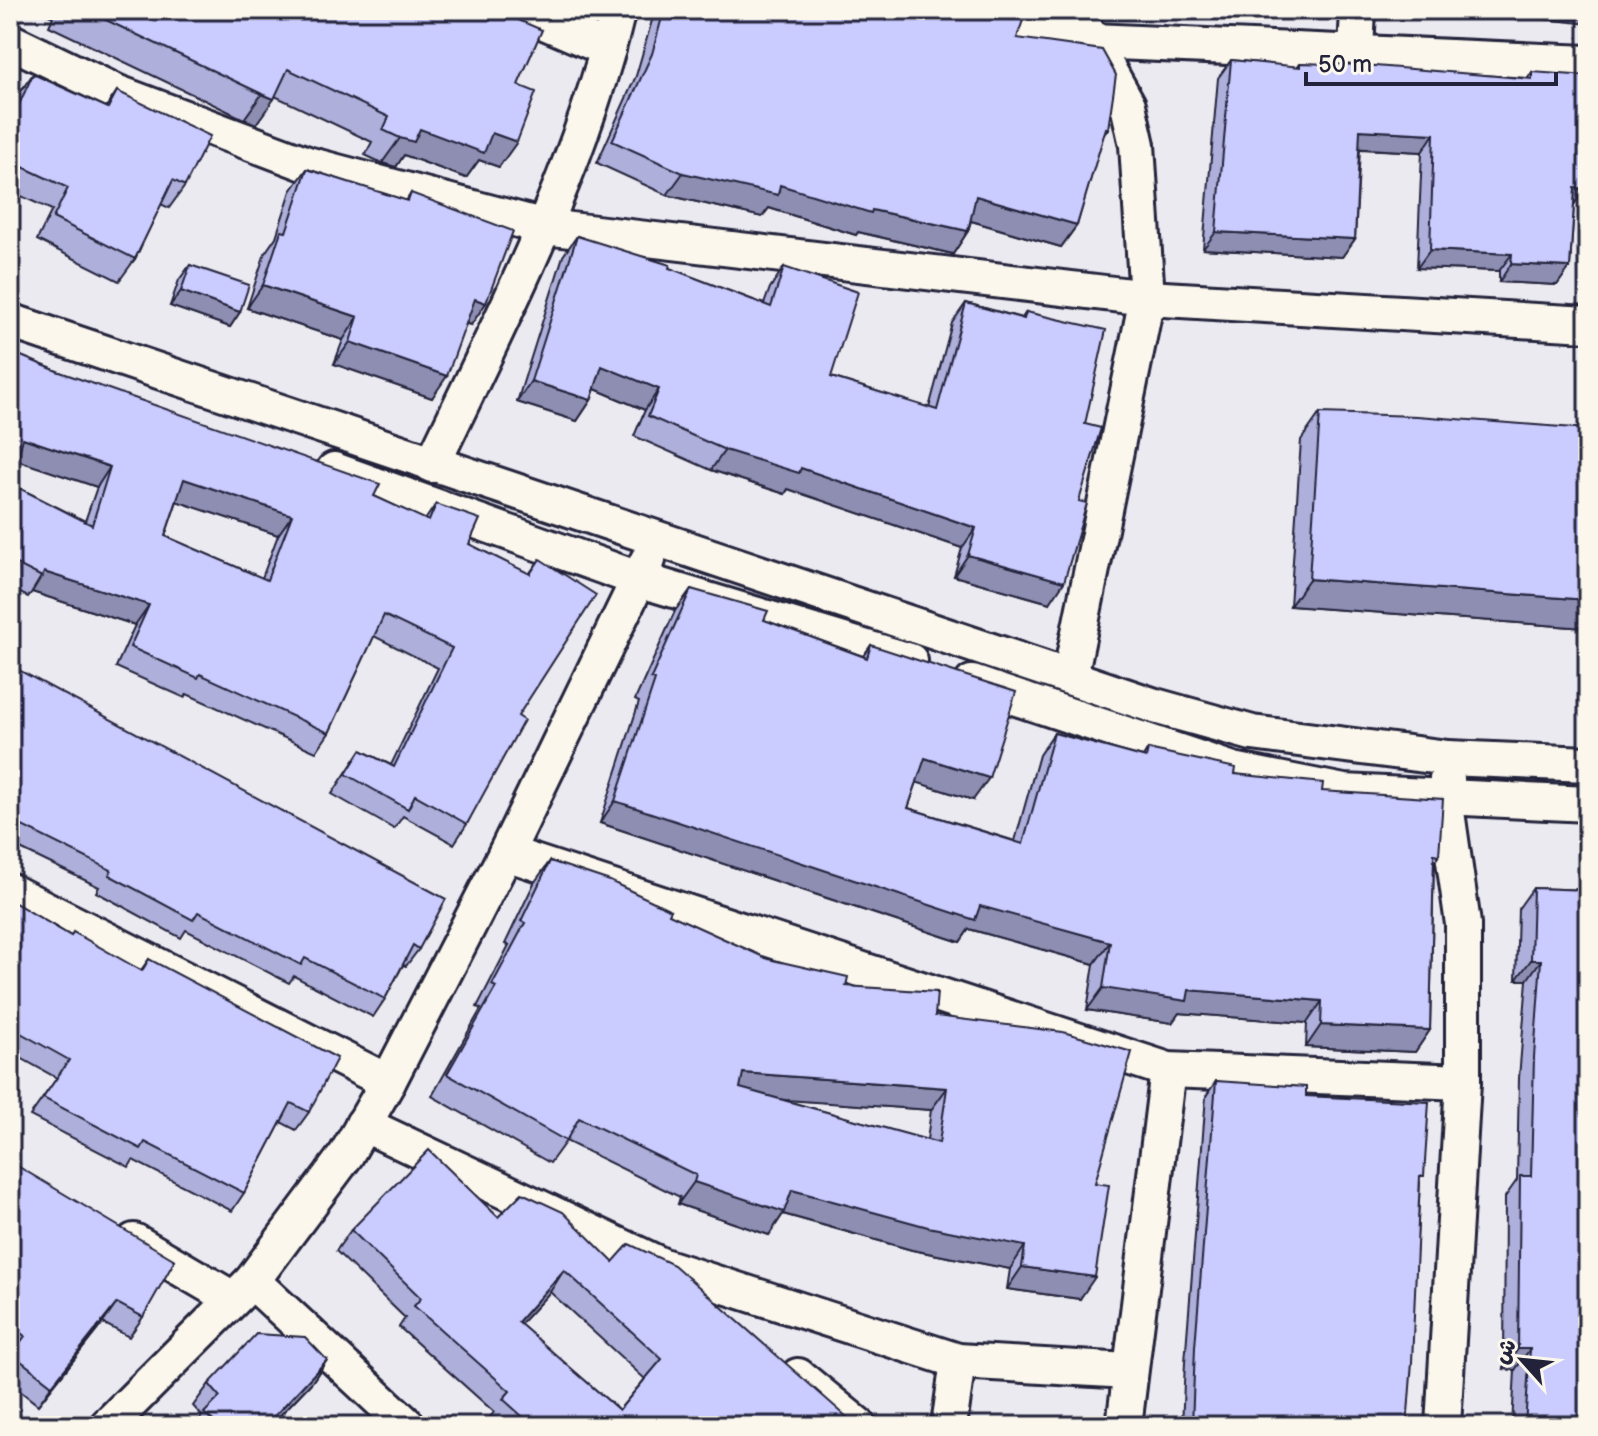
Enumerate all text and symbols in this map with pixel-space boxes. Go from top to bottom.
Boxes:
scale bar [1306,36,1556,86]
text: 50 m [1318,50,1372,79]
north arrow [1482,1320,1562,1400]
text: ش [1488,1335,1523,1369]

